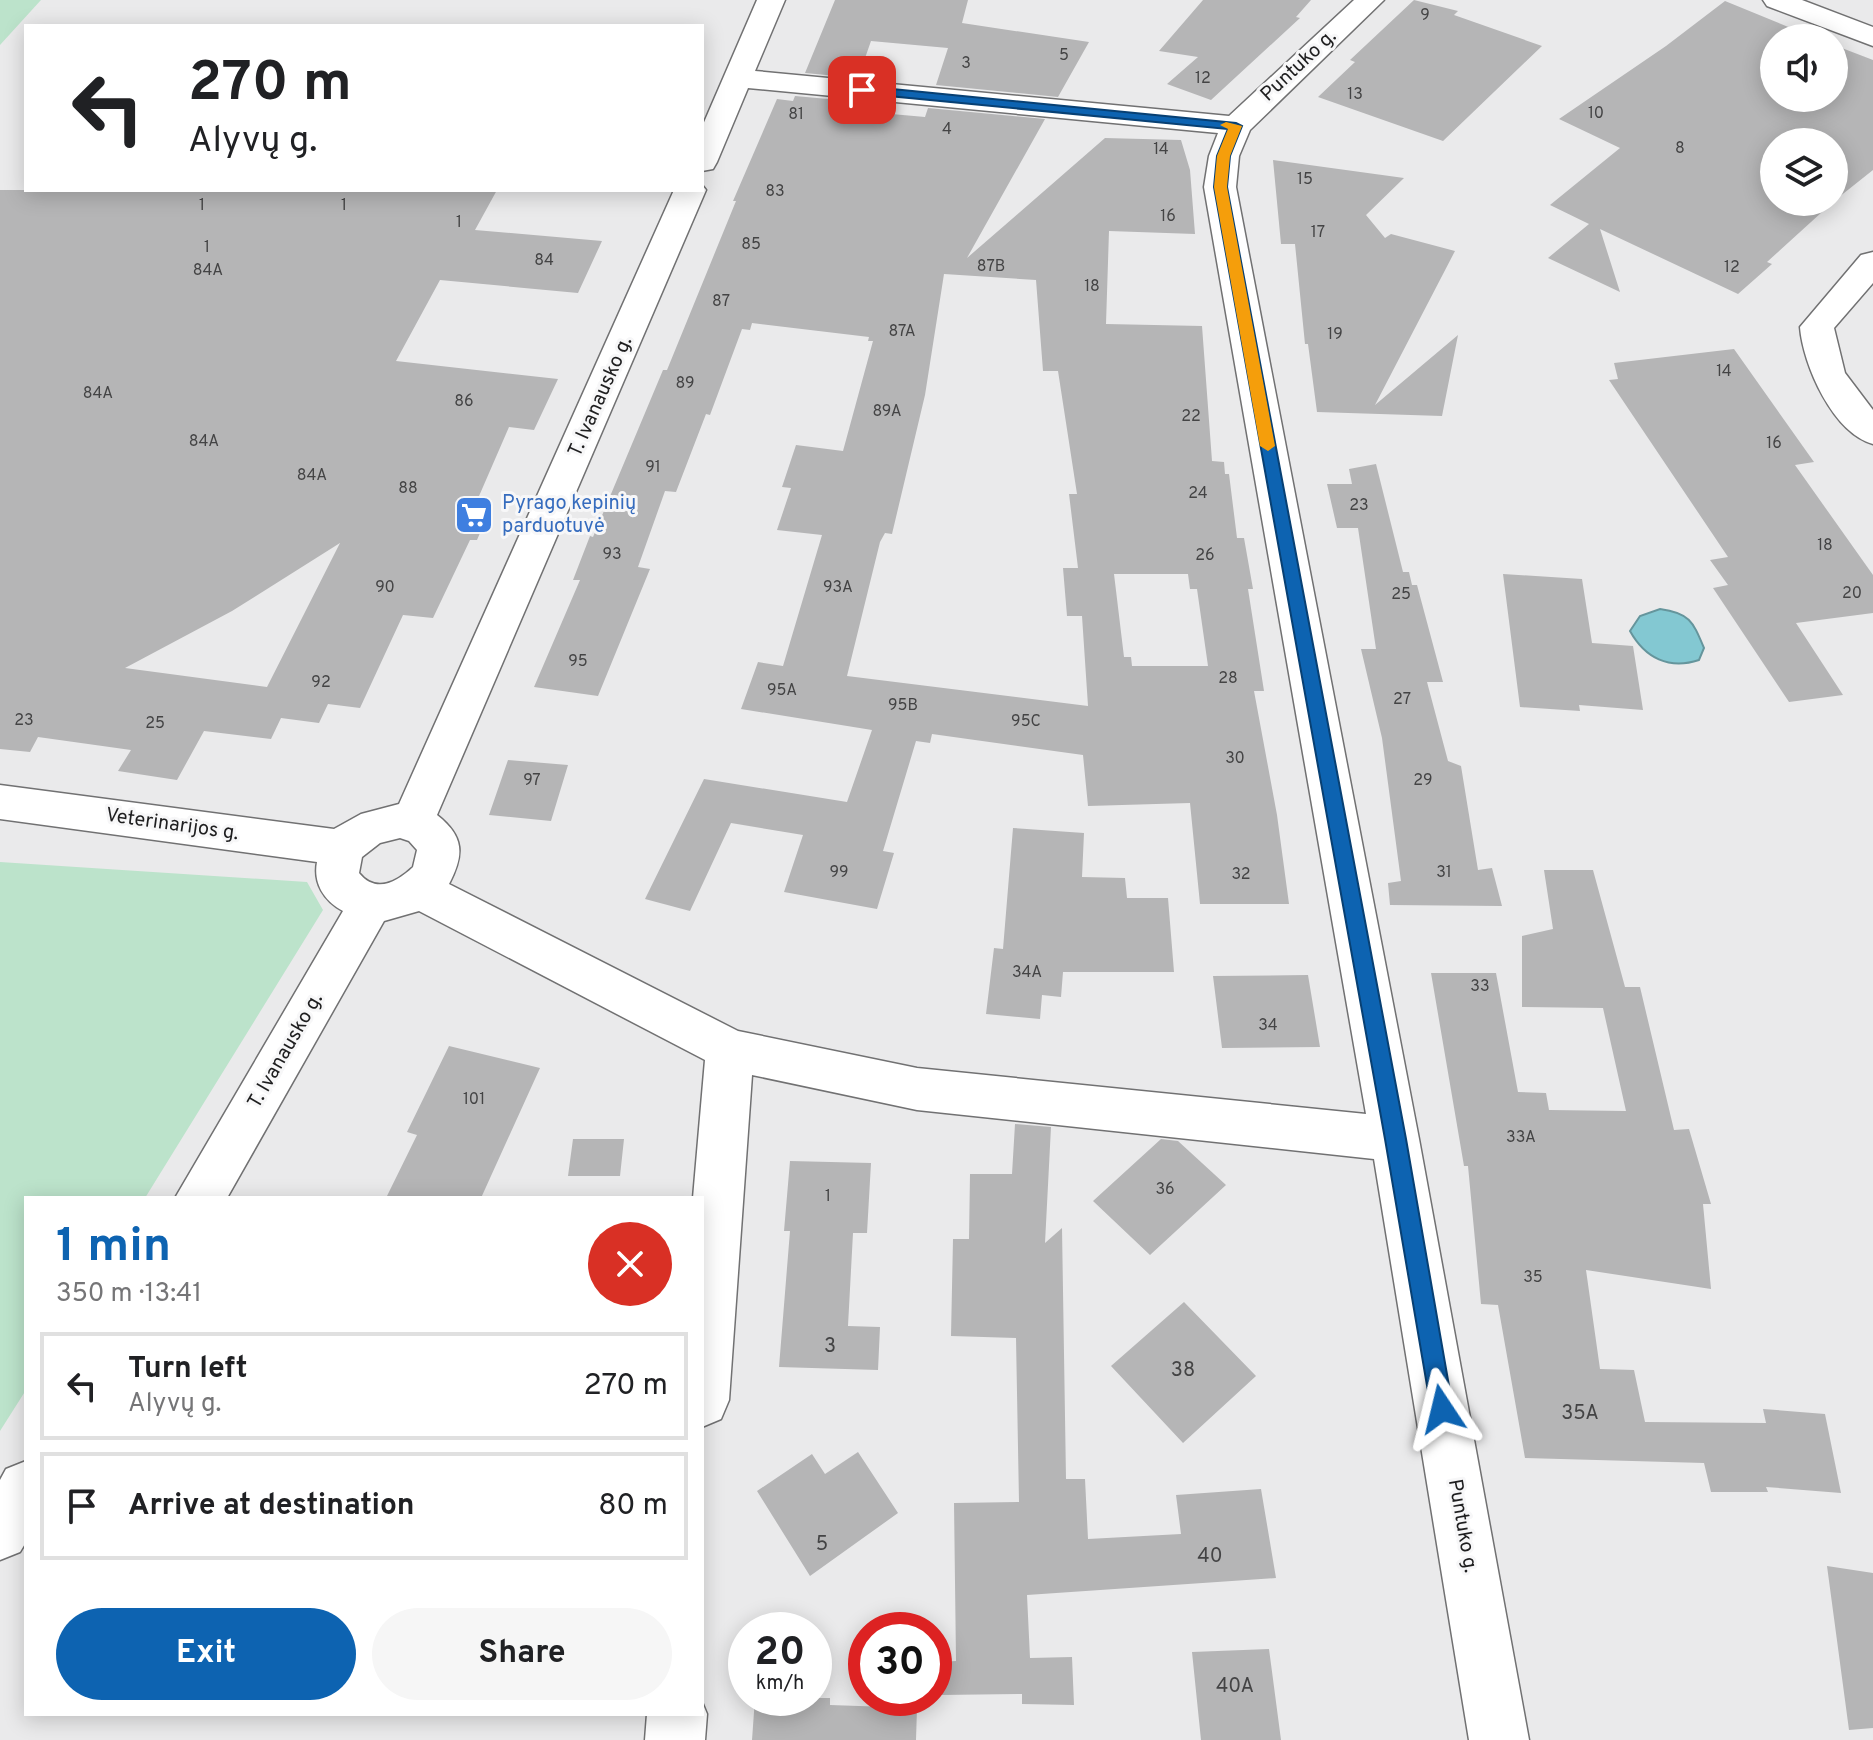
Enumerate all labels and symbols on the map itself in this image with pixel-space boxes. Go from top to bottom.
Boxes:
house number: 9 [1420,6,1430,26]
street label: Puntuko g. [1256,24,1342,108]
house number: 5 [1059,46,1069,66]
house number: 3 [961,54,971,74]
pin [828,56,896,124]
house number: 12 [1195,69,1211,89]
house number: 13 [1347,85,1363,105]
house number: 10 [1588,104,1604,124]
house number: 81 [788,105,804,125]
house number: 4 [942,120,952,140]
house number: 8 [1675,139,1685,159]
house number: 14 [1153,140,1169,160]
house number: 15 [1297,170,1313,190]
house number: 83 [765,182,785,202]
house number: 1 [199,196,205,216]
house number: 1 [341,196,347,216]
house number: 16 [1160,207,1176,227]
house number: 1 [456,213,462,233]
house number: 17 [1311,223,1325,243]
house number: 85 [741,235,761,255]
house number: 1 [204,238,210,258]
house number: 84 [534,251,554,271]
house number: 87B [977,257,1005,277]
house number: 12 [1724,258,1740,278]
house number: 84A [193,261,223,281]
house number: 18 [1084,277,1100,297]
house number: 87 [712,292,730,312]
house number: 87A [889,322,916,342]
house number: 19 [1327,325,1343,345]
street label: T. Ivanausko g. [563,333,639,461]
house number: 14 [1716,362,1732,382]
house number: 89 [675,374,695,394]
house number: 84A [83,384,113,404]
house number: 86 [454,392,474,412]
house number: 89A [872,402,902,422]
house number: 22 [1181,407,1201,427]
house number: 84A [189,432,219,452]
house number: 16 [1766,434,1782,454]
house number: 91 [645,458,661,478]
house number: 84A [297,466,327,486]
house number: 88 [398,479,418,499]
house number: 24 [1188,484,1208,504]
place label: Pyrago kepinių parduotuvė [502,491,636,540]
supermarket icon: Pyrago kepinių parduotuvė [453,494,495,536]
house number: 23 [1349,496,1369,516]
house number: 18 [1817,536,1833,556]
house number: 93 [602,545,622,565]
house number: 26 [1195,546,1215,566]
house number: 90 [375,578,395,598]
house number: 93A [823,578,853,598]
house number: 20 [1842,584,1862,604]
house number: 25 [1391,585,1411,605]
house number: 95 [568,652,588,672]
house number: 28 [1218,669,1238,689]
house number: 92 [311,673,331,693]
house number: 95A [767,681,797,701]
house number: 27 [1393,690,1411,710]
house number: 95B [888,696,918,716]
house number: 23 [14,711,34,731]
house number: 95C [1011,712,1041,732]
house number: 25 [145,714,165,734]
house number: 30 [1225,749,1245,769]
house number: 97 [523,771,541,791]
house number: 29 [1413,771,1433,791]
street label: Veterinarijos g. [104,803,240,847]
house number: 99 [829,863,849,883]
house number: 31 [1436,863,1452,883]
house number: 32 [1231,865,1251,885]
house number: 34A [1012,963,1042,983]
house number: 33 [1470,977,1490,997]
street label: T. Ivanausko g. [242,989,330,1113]
house number: 34 [1258,1016,1278,1036]
house number: 101 [463,1090,485,1110]
house number: 33A [1506,1128,1536,1148]
house number: 36 [1155,1180,1175,1200]
house number: 1 [825,1187,831,1207]
house number: 35 [1523,1268,1543,1288]
house number: 3 [824,1334,836,1360]
house number: 38 [1171,1358,1195,1384]
position arrow [1400,1367,1484,1451]
house number: 35A [1561,1401,1599,1427]
street label: Puntuko g. [1441,1477,1483,1575]
house number: 5 [816,1532,828,1558]
house number: 40 [1197,1544,1223,1570]
speed limit sign: 30 [848,1612,952,1716]
house number: 40A [1216,1674,1254,1700]

